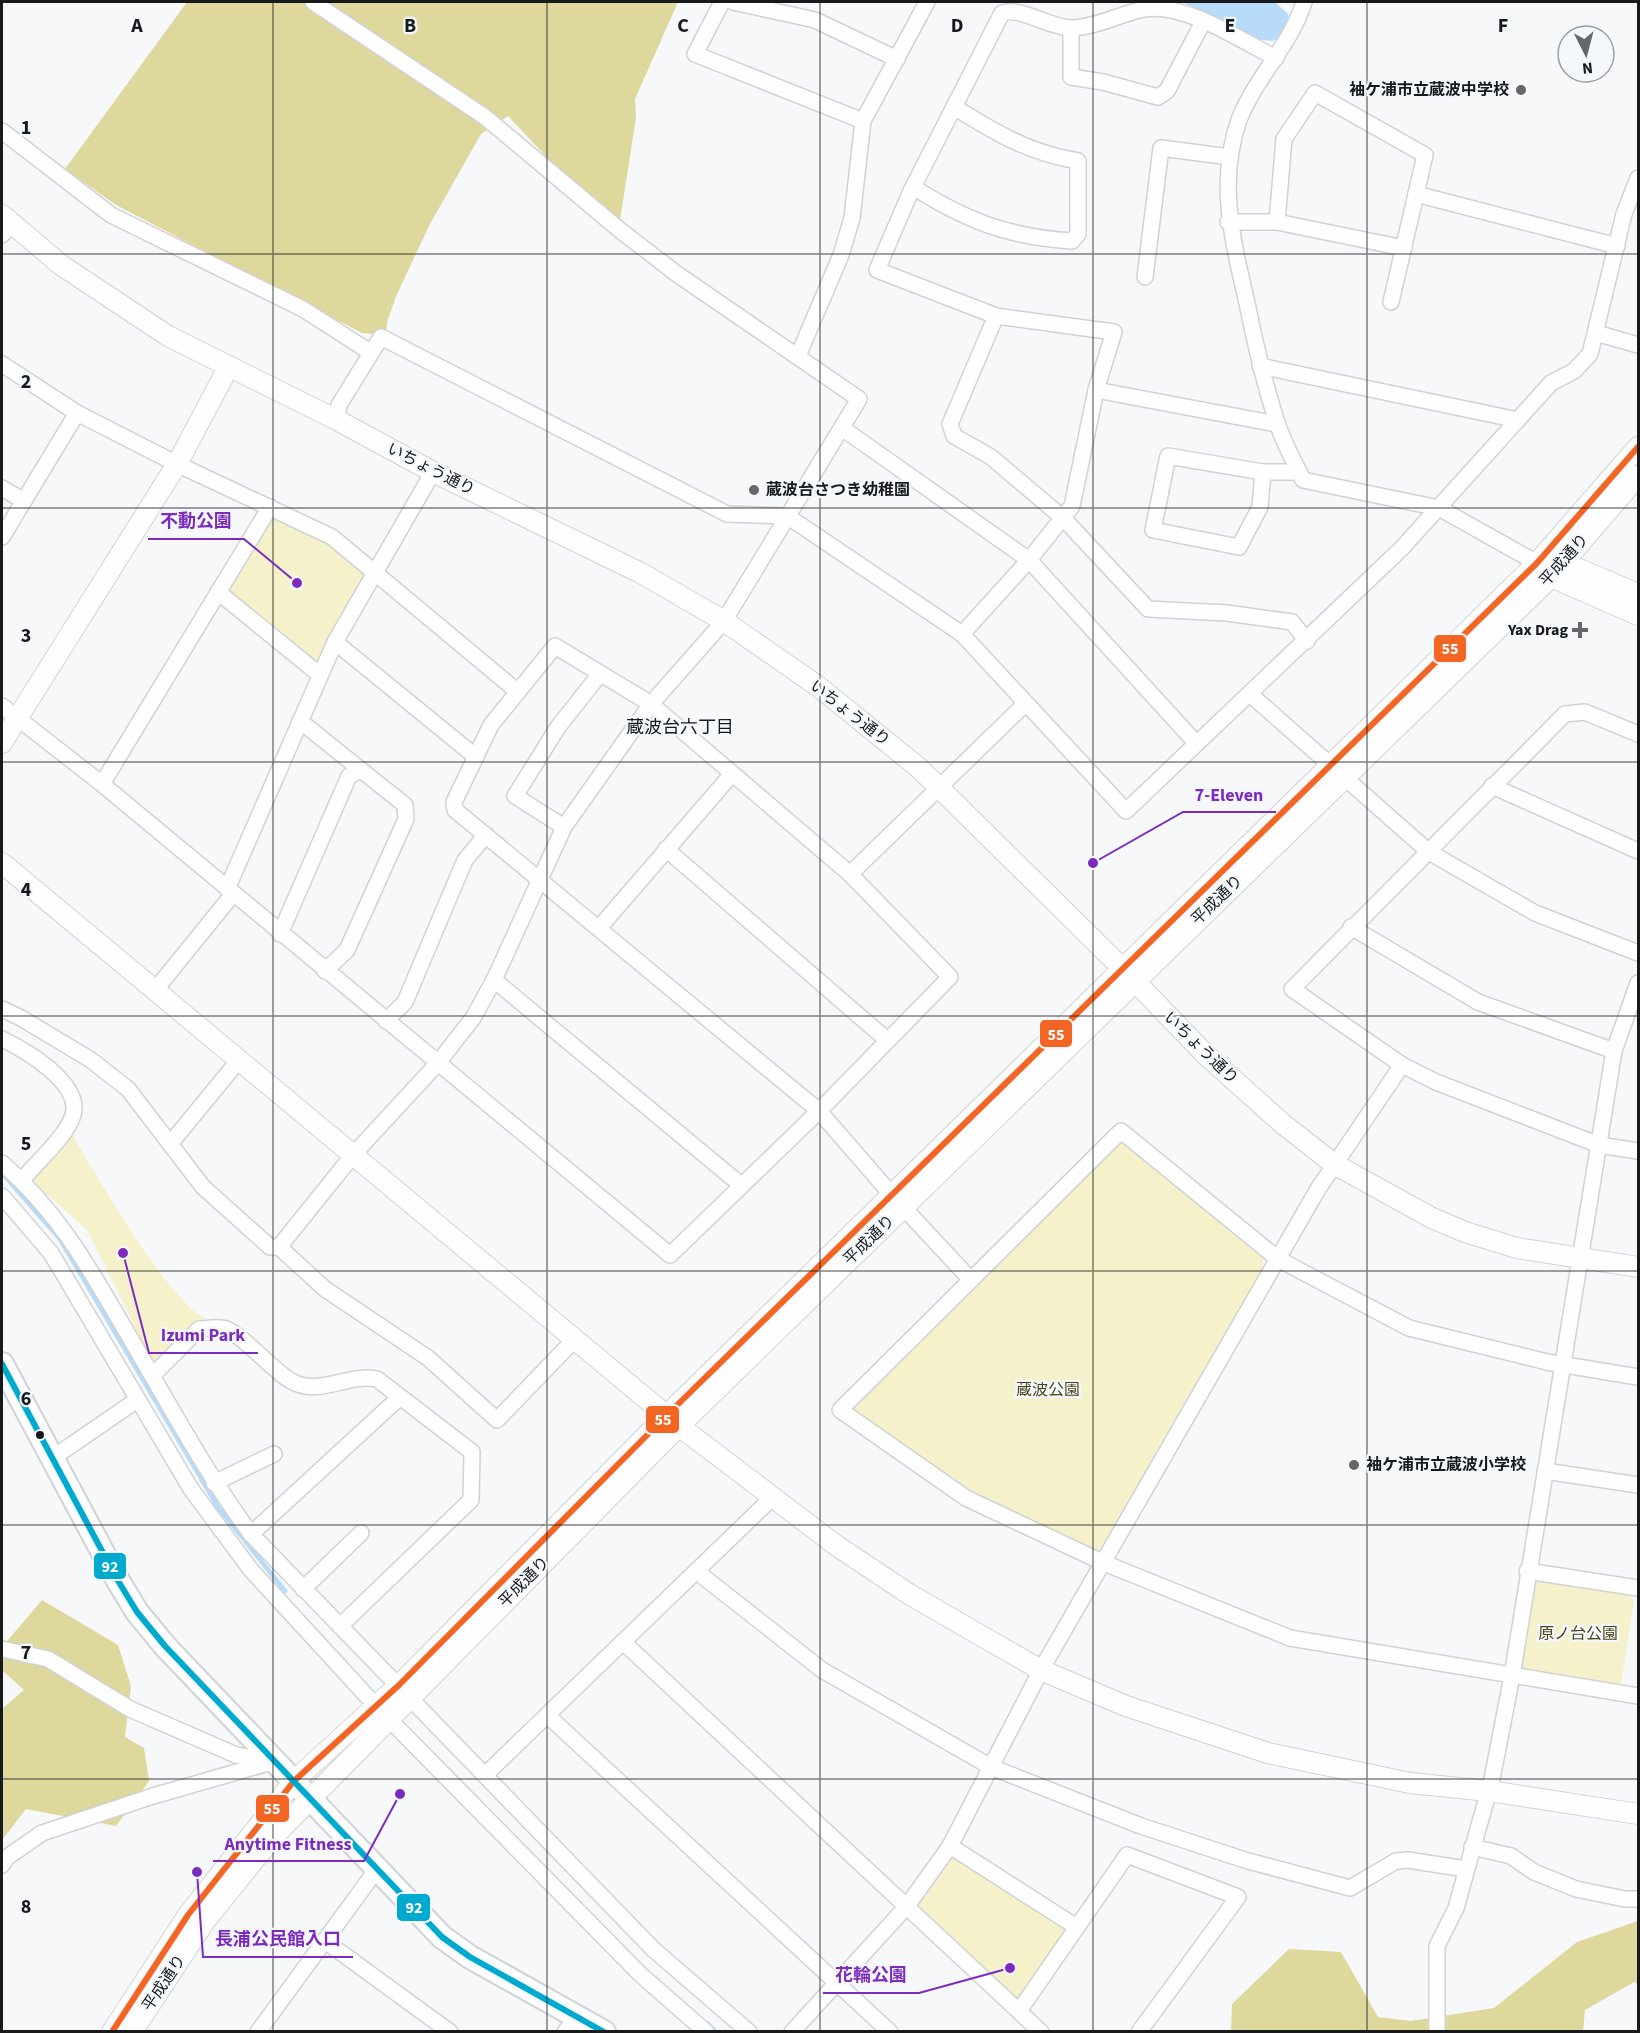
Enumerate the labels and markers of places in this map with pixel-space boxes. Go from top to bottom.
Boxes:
place label: 袖ケ浦市立蔵波中学校 [1349,79,1509,101]
marker: 袖ケ浦市立蔵波中学校 [1514,83,1528,97]
place label: 蔵波台さつき幼稚園 [766,479,910,501]
marker: 蔵波台さつき幼稚園 [747,483,761,497]
callout: 不動公園 [148,503,244,539]
place label: Yax Drag [1507,619,1568,641]
marker: Yax Drag [1573,623,1587,637]
callout: 7-Eleven [1183,776,1276,812]
callout: Izumi Park [149,1317,258,1353]
unlabelled marker [34,1429,46,1441]
place label: 袖ケ浦市立蔵波小学校 [1366,1454,1526,1476]
marker: 袖ケ浦市立蔵波小学校 [1347,1458,1361,1472]
callout: Anytime Fitness [213,1825,364,1861]
callout: 長浦公民館入口 [203,1921,353,1957]
callout: 花輪公園 [823,1957,919,1993]

